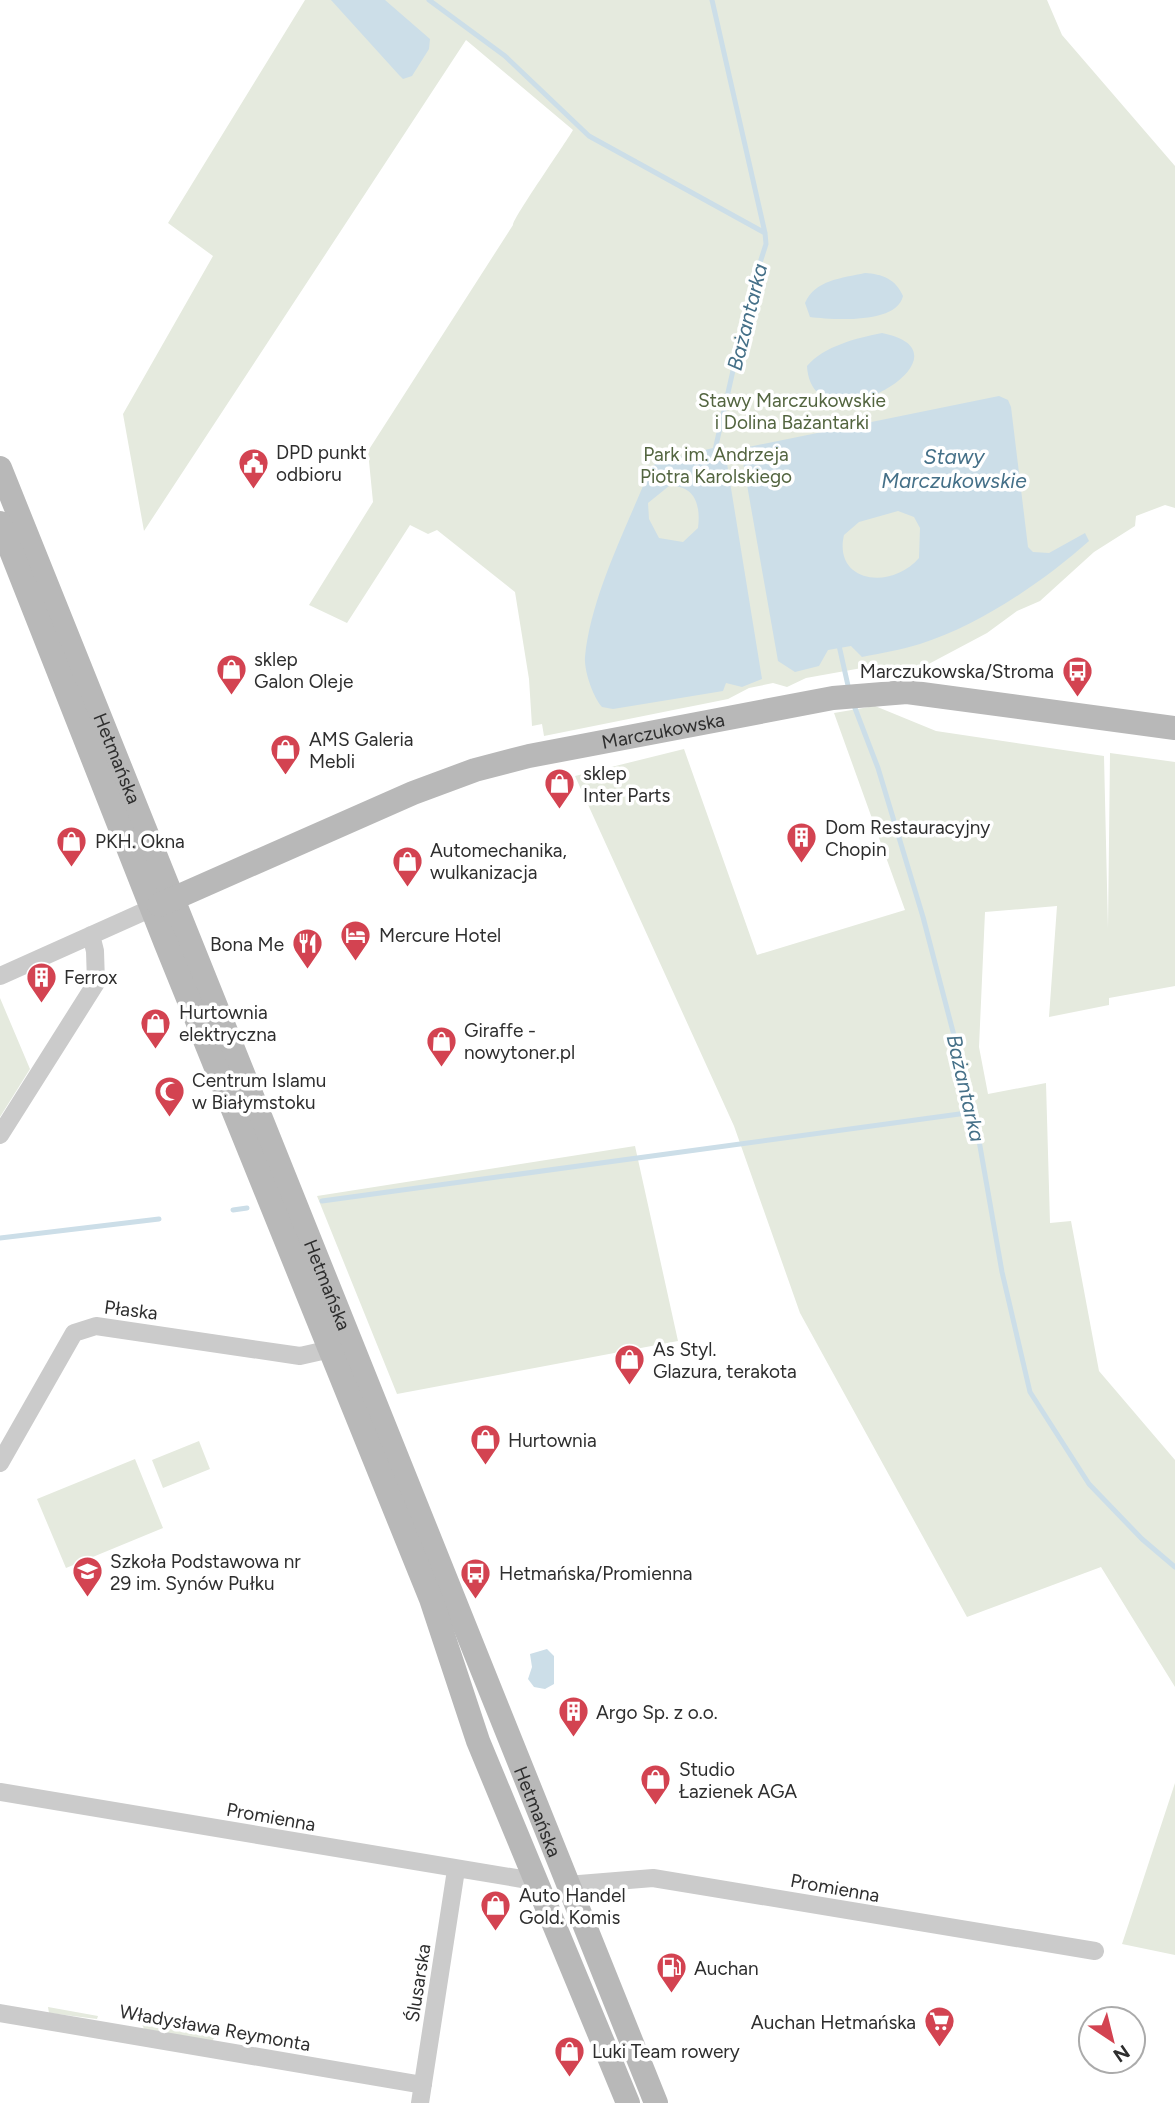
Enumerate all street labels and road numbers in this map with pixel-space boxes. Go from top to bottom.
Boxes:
street label: Marczukowska [600,707,726,753]
street label: Hetmańska [89,709,146,807]
street label: Hetmańska [299,1236,356,1334]
street label: Płaska [103,1295,159,1325]
street label: Hetmańska [509,1763,566,1860]
street label: Promienna [225,1798,317,1836]
street label: Promienna [789,1869,881,1907]
street label: Ślusarska [400,1942,436,2024]
street label: Władysława Reymonta [118,2000,312,2056]

